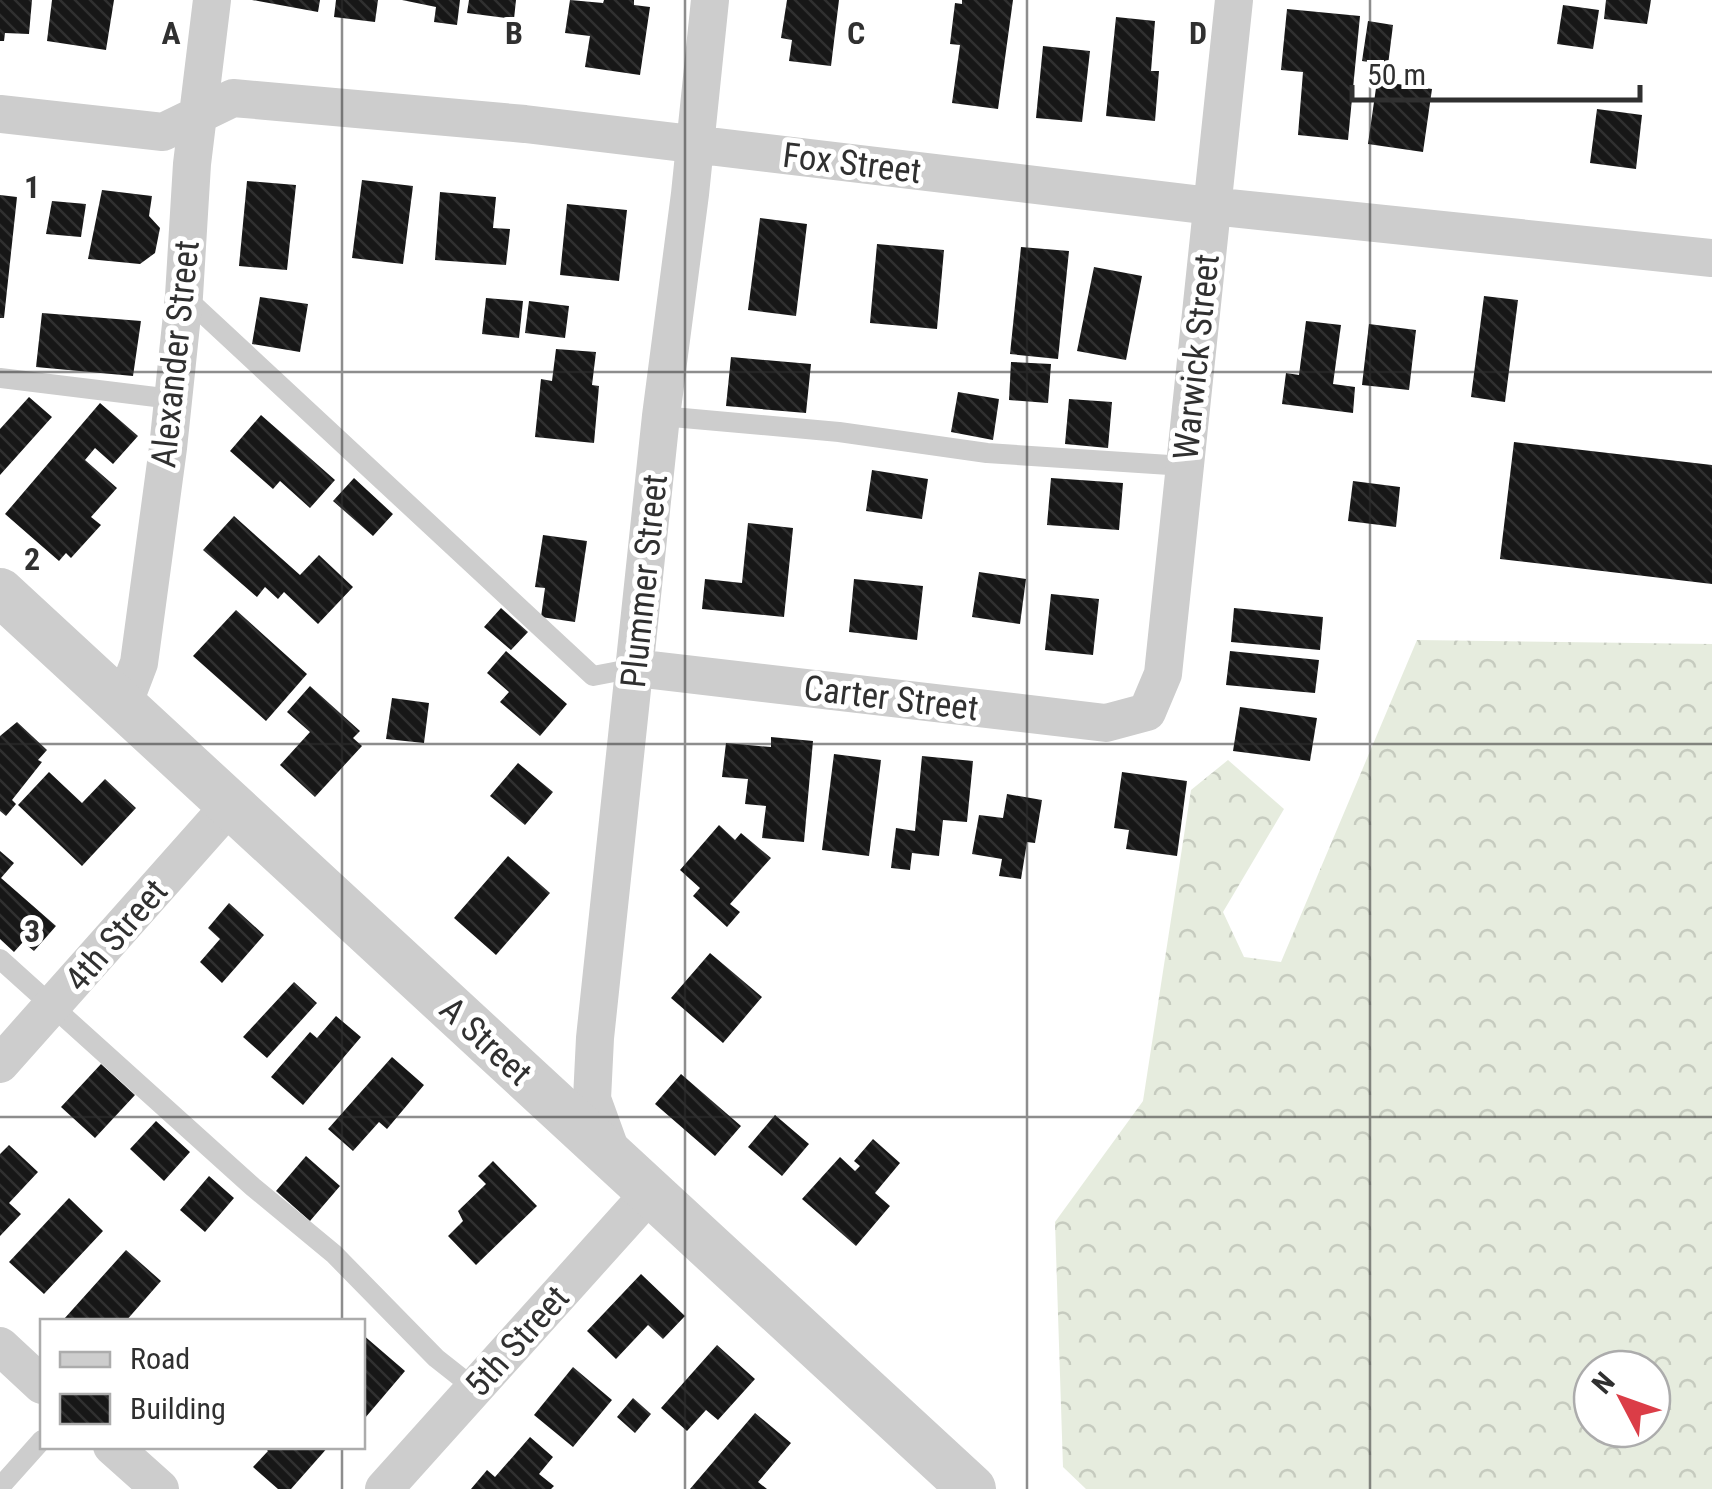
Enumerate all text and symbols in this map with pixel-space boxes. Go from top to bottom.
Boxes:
text: A [161,14,181,52]
text: B [505,14,523,52]
text: C [847,14,865,52]
text: D [1189,14,1207,52]
scale bar [1352,40,1640,102]
text: 50 m [1367,57,1426,92]
street label: Fox Street [780,135,923,192]
text: 1 [24,168,40,206]
street label: Alexander Street [143,238,208,470]
street label: Warwick Street [1165,252,1228,462]
street label: Plummer Street [613,472,676,690]
text: 2 [24,540,40,578]
street label: Carter Street [801,667,981,730]
street label: 4th Street [57,871,176,1000]
text: 3 [24,912,40,950]
street label: A Street [431,989,540,1094]
street label: 5th Street [457,1278,578,1405]
legend [40,1319,365,1449]
text: Road [130,1341,190,1376]
north arrow [1572,1349,1672,1449]
text: N [1585,1366,1622,1400]
text: Building [130,1391,226,1426]

